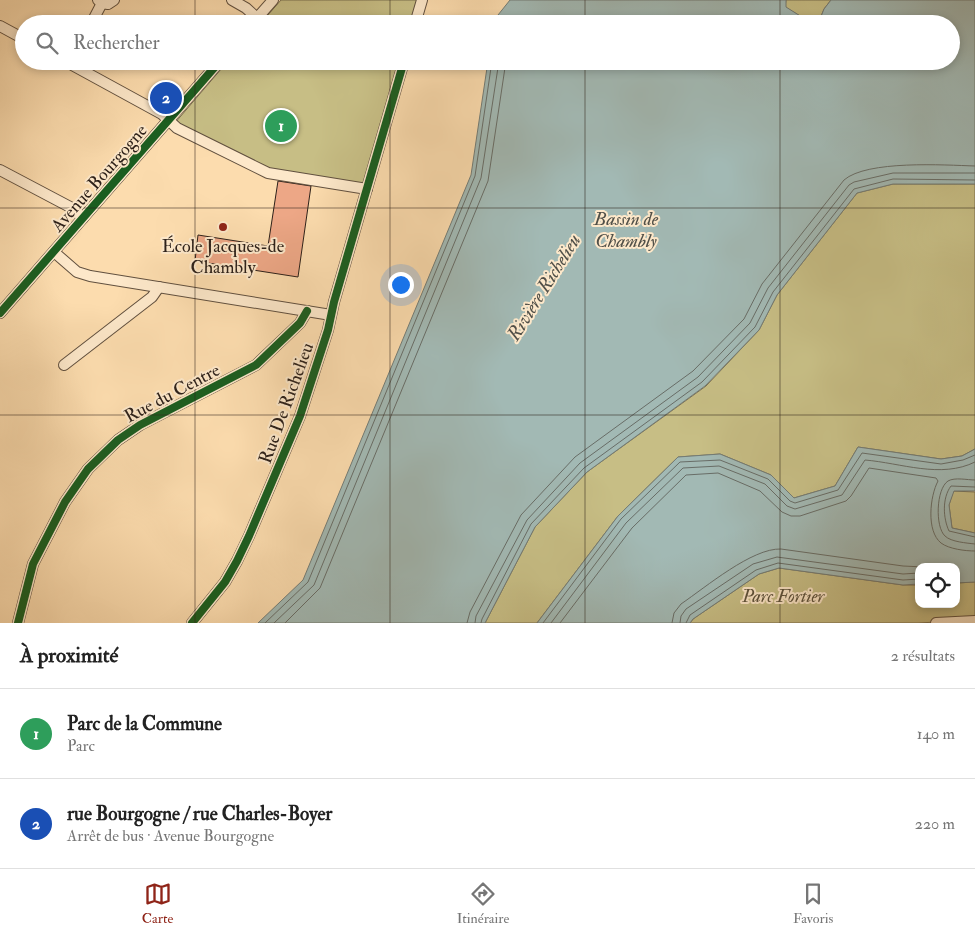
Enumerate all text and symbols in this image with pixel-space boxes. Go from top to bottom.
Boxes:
search box [15,15,960,70]
icon: search [33,29,61,57]
text: Rechercher [73,31,160,55]
pin: 2 [150,79,182,117]
pin: 1 [265,107,297,145]
street label: Avenue Bourgogne [46,119,153,238]
water label: Bassin de Chambly [593,207,659,253]
marker: École Jacques-de Chambly [217,221,229,233]
water label: Rivière Richelieu [501,230,586,346]
place label: École Jacques-de Chambly [162,235,285,279]
your location [388,272,414,298]
street label: Rue De Richelieu [254,339,319,467]
street label: Rue du Centre [120,358,224,428]
map controls [915,563,960,608]
button: locate [915,563,960,608]
park label: Parc Fortier [741,585,825,608]
text: À proximité [20,642,118,669]
text: 2 résultats [891,646,955,666]
text: Parc de la Commune [67,712,222,736]
text: 1 [33,724,39,744]
text: 140 m [917,724,955,744]
text: Parc [67,736,95,756]
text: rue Bourgogne / rue Charles-Boyer [67,802,332,826]
text: 2 [32,814,40,834]
text: 220 m [915,814,955,834]
text: Arrêt de bus · Avenue Bourgogne [67,826,274,846]
tab: Carte [142,880,173,927]
tab: Itinéraire [457,880,509,927]
tab: Favoris [793,880,833,927]

